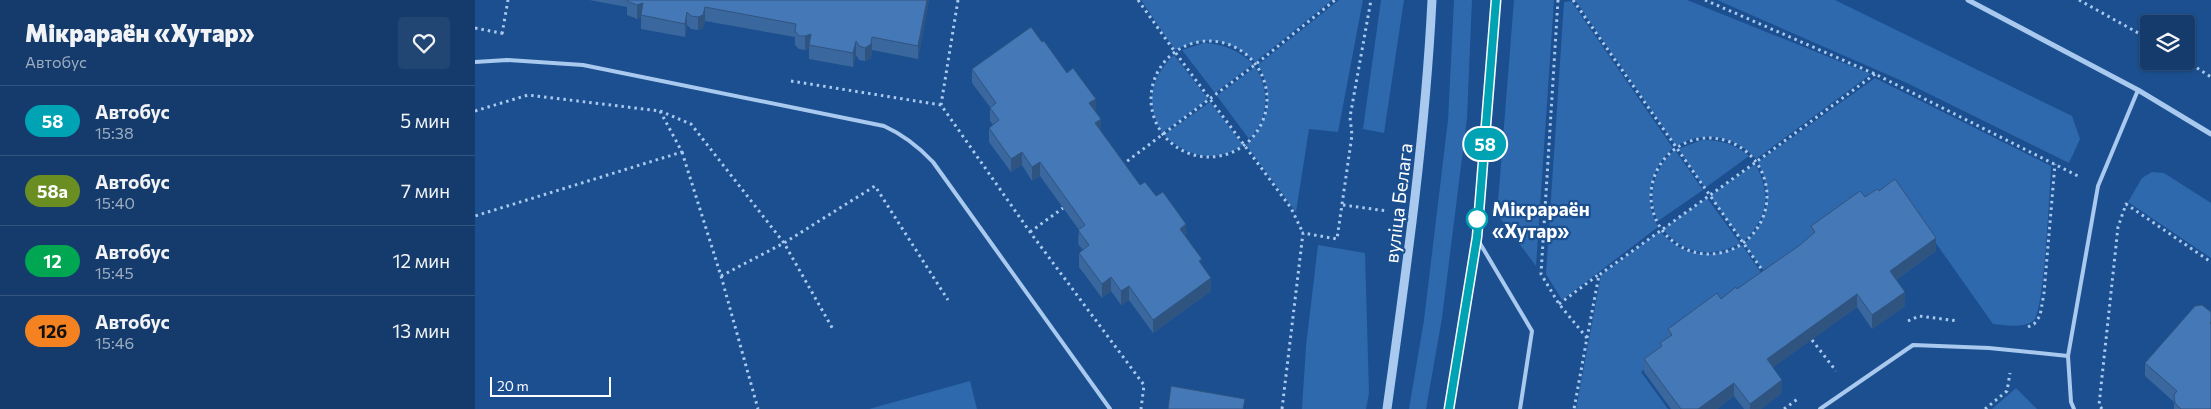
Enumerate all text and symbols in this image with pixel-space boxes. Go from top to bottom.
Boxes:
map controls [2140,15,2195,70]
button: layers [2140,15,2195,70]
button: heart [398,17,450,69]
text: Мікрараён «Хутар» [25,18,255,47]
text: Автобус [25,52,87,71]
text: Автобус [95,100,170,123]
text: 5 мин [400,109,450,132]
text: 58 [42,110,63,132]
text: 15:38 [95,123,134,142]
line badge: 58 [1463,128,1507,160]
text: 58 [1474,133,1496,155]
street label: вуліца Белага [1379,142,1417,264]
text: Автобус [95,170,170,193]
text: 7 мин [401,179,450,202]
text: 58а [37,180,68,202]
text: 15:40 [95,193,135,212]
place label: Мікрараён «Хутар» [1492,197,1590,242]
marker: Мікрараён «Хутар» [1466,208,1488,230]
text: Автобус [95,240,170,263]
text: 12 мин [392,249,450,272]
text: 12 [43,250,62,272]
text: 15:45 [95,263,134,282]
text: Автобус [95,310,170,333]
text: 13 мин [392,319,450,342]
text: 12б [38,320,67,342]
text: 15:46 [95,333,134,352]
scale bar [490,374,611,397]
text: 20 m [497,377,529,394]

